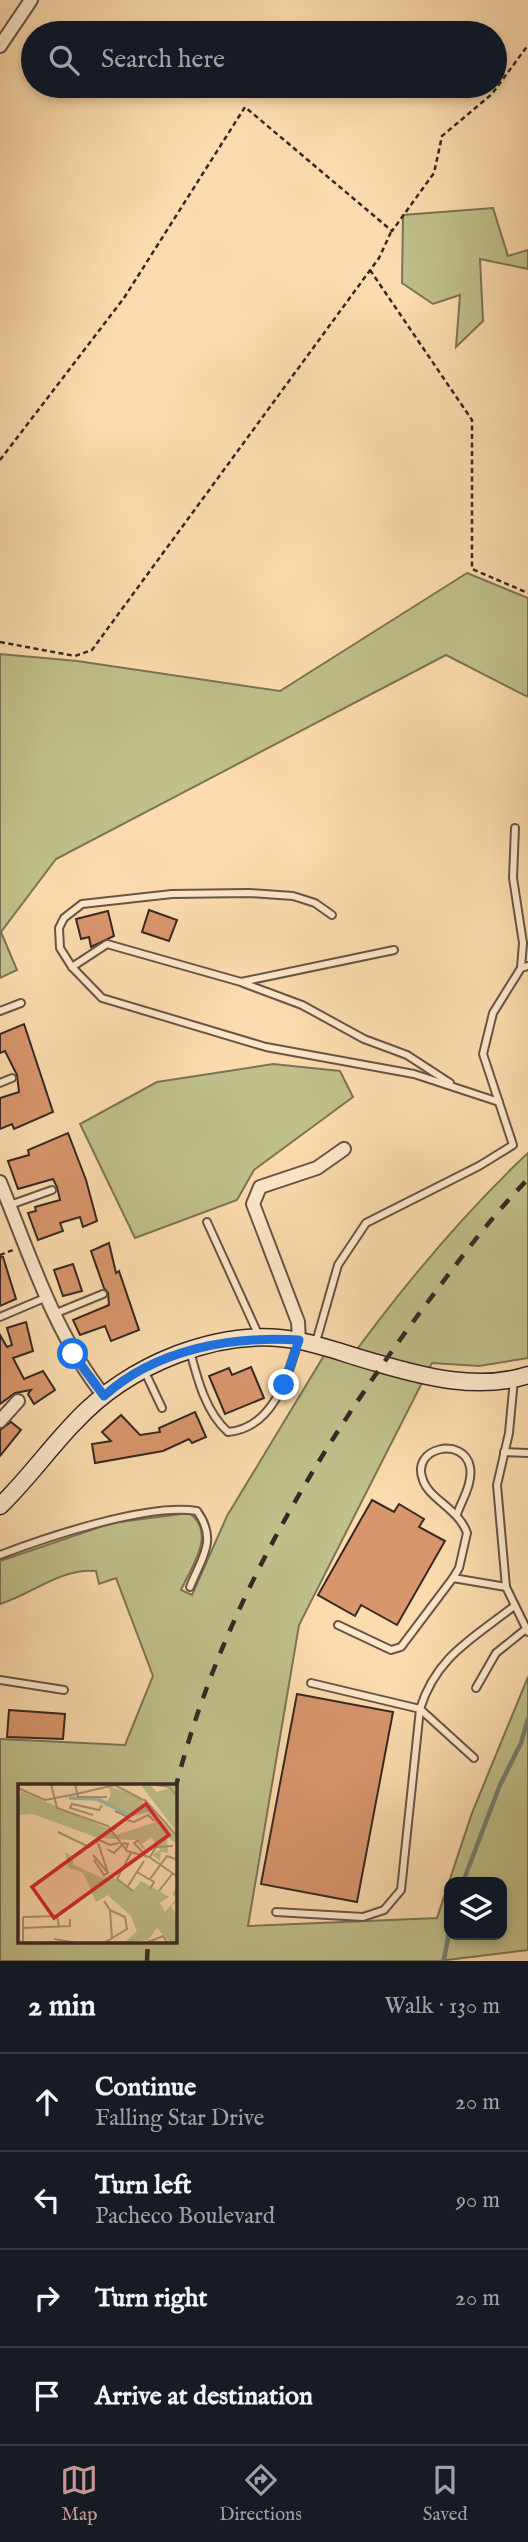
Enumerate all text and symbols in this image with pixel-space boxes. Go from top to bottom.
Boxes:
search box [21,21,507,98]
icon: search [45,41,83,79]
text: Search here [101,43,225,76]
route start [57,1338,88,1369]
route end [268,1369,299,1400]
inset map [18,1784,177,1944]
map controls [444,1877,507,1940]
button: layers [444,1877,507,1940]
text: 2 min [28,1988,96,2026]
text: Walk · 130 m [385,1992,500,2021]
text: Continue [95,2071,196,2104]
icon: ahead [28,2083,66,2121]
text: 20 m [455,2088,500,2117]
text: Falling Star Drive [95,2104,264,2133]
text: Turn left [95,2169,192,2202]
icon: left [28,2181,66,2219]
text: 90 m [456,2186,500,2215]
text: Pacheco Boulevard [95,2202,275,2231]
icon: right [28,2279,66,2317]
text: Turn right [95,2282,208,2315]
text: 20 m [455,2284,500,2313]
icon: arrive [28,2377,66,2415]
text: Arrive at destination [95,2380,313,2413]
tab: Map [60,2461,98,2527]
tab: Directions [219,2461,302,2527]
tab: Saved [423,2461,468,2527]

